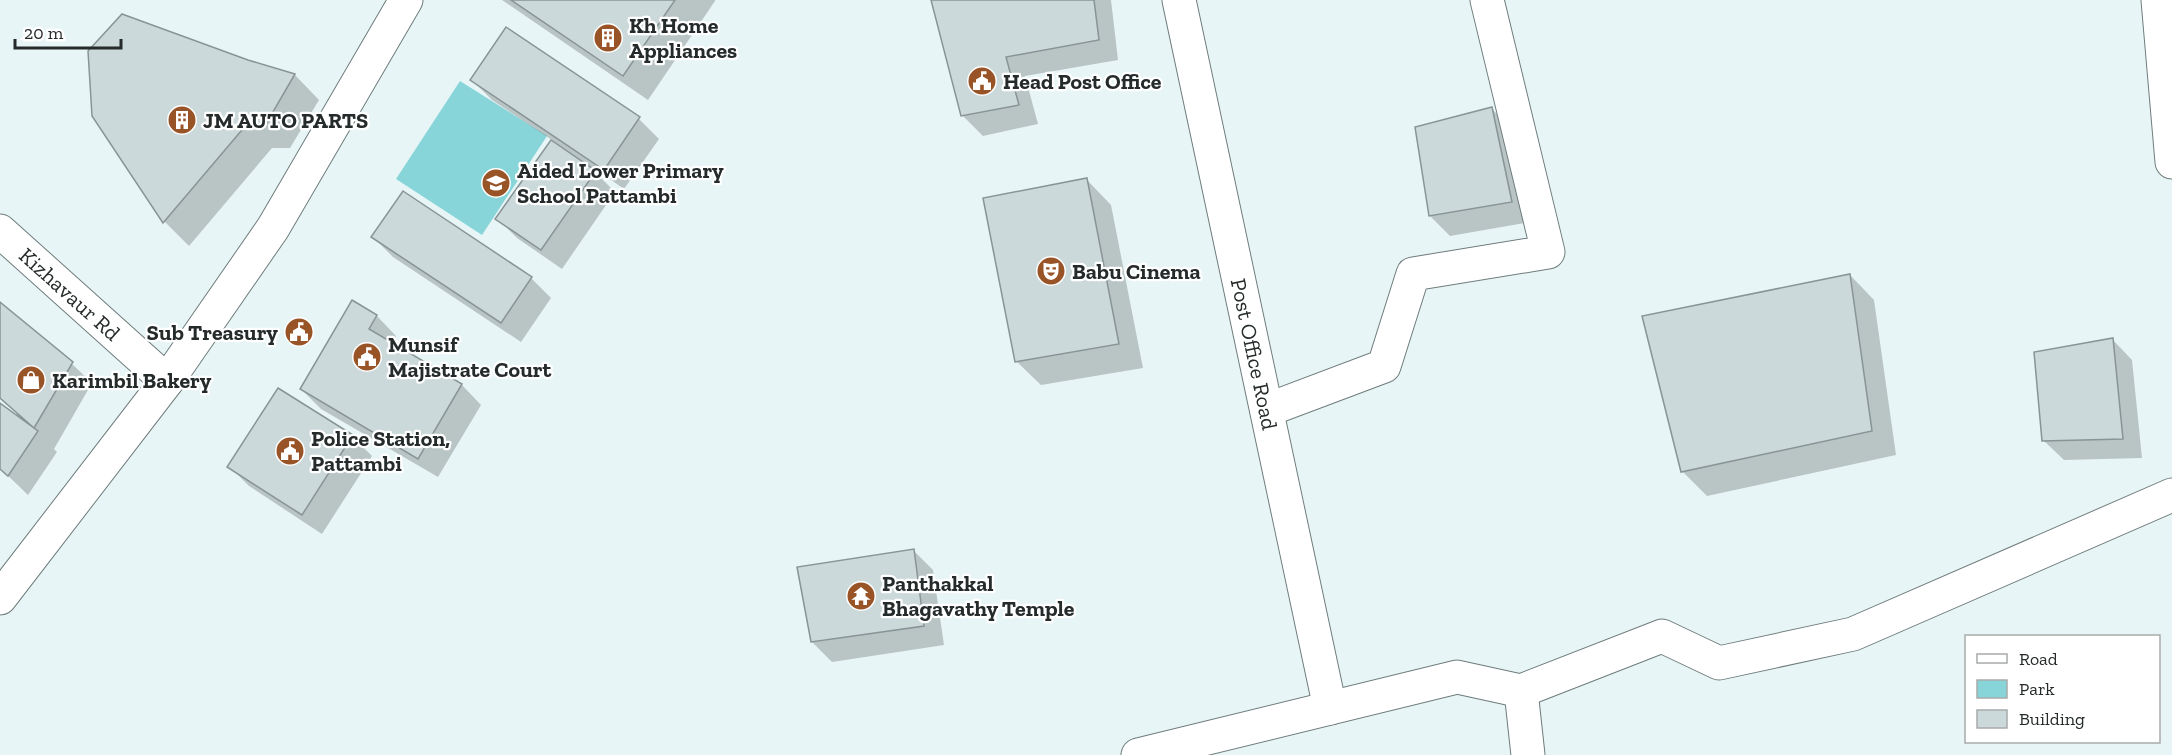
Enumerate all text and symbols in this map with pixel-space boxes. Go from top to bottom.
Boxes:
scale bar [15,12,122,50]
place label: Kh Home Appliances [629,12,737,64]
text: 20 m [24,22,64,44]
building icon: Kh Home Appliances [592,22,624,54]
public building icon: Head Post Office [966,65,998,97]
place label: Head Post Office [1003,68,1162,95]
building icon: JM AUTO PARTS [166,104,198,136]
place label: JM AUTO PARTS [203,107,368,134]
place label: Aided Lower Primary School Pattambi [517,157,724,209]
school or university icon: Aided Lower Primary School Pattambi [480,167,512,199]
street label: Kizhavaur Rd [14,241,126,346]
theatre icon: Babu Cinema [1035,255,1067,287]
place label: Babu Cinema [1072,258,1201,285]
street label: Post Office Road [1225,276,1284,432]
public building icon: Sub Treasury [283,316,315,348]
place label: Sub Treasury [147,319,278,346]
place label: Munsif Majistrate Court [388,331,552,383]
public building icon: Munsif Majistrate Court [351,341,383,373]
shop icon: Karimbil Bakery [15,364,47,396]
place label: Karimbil Bakery [52,367,212,394]
place label: Police Station, Pattambi [311,425,450,477]
public building icon: Police Station, Pattambi [274,435,306,467]
place label: Panthakkal Bhagavathy Temple [882,570,1075,622]
temple icon: Panthakkal Bhagavathy Temple [845,580,877,612]
legend [1965,635,2160,743]
text: Road [2019,648,2058,670]
text: Park [2019,678,2055,700]
text: Building [2019,708,2085,730]

